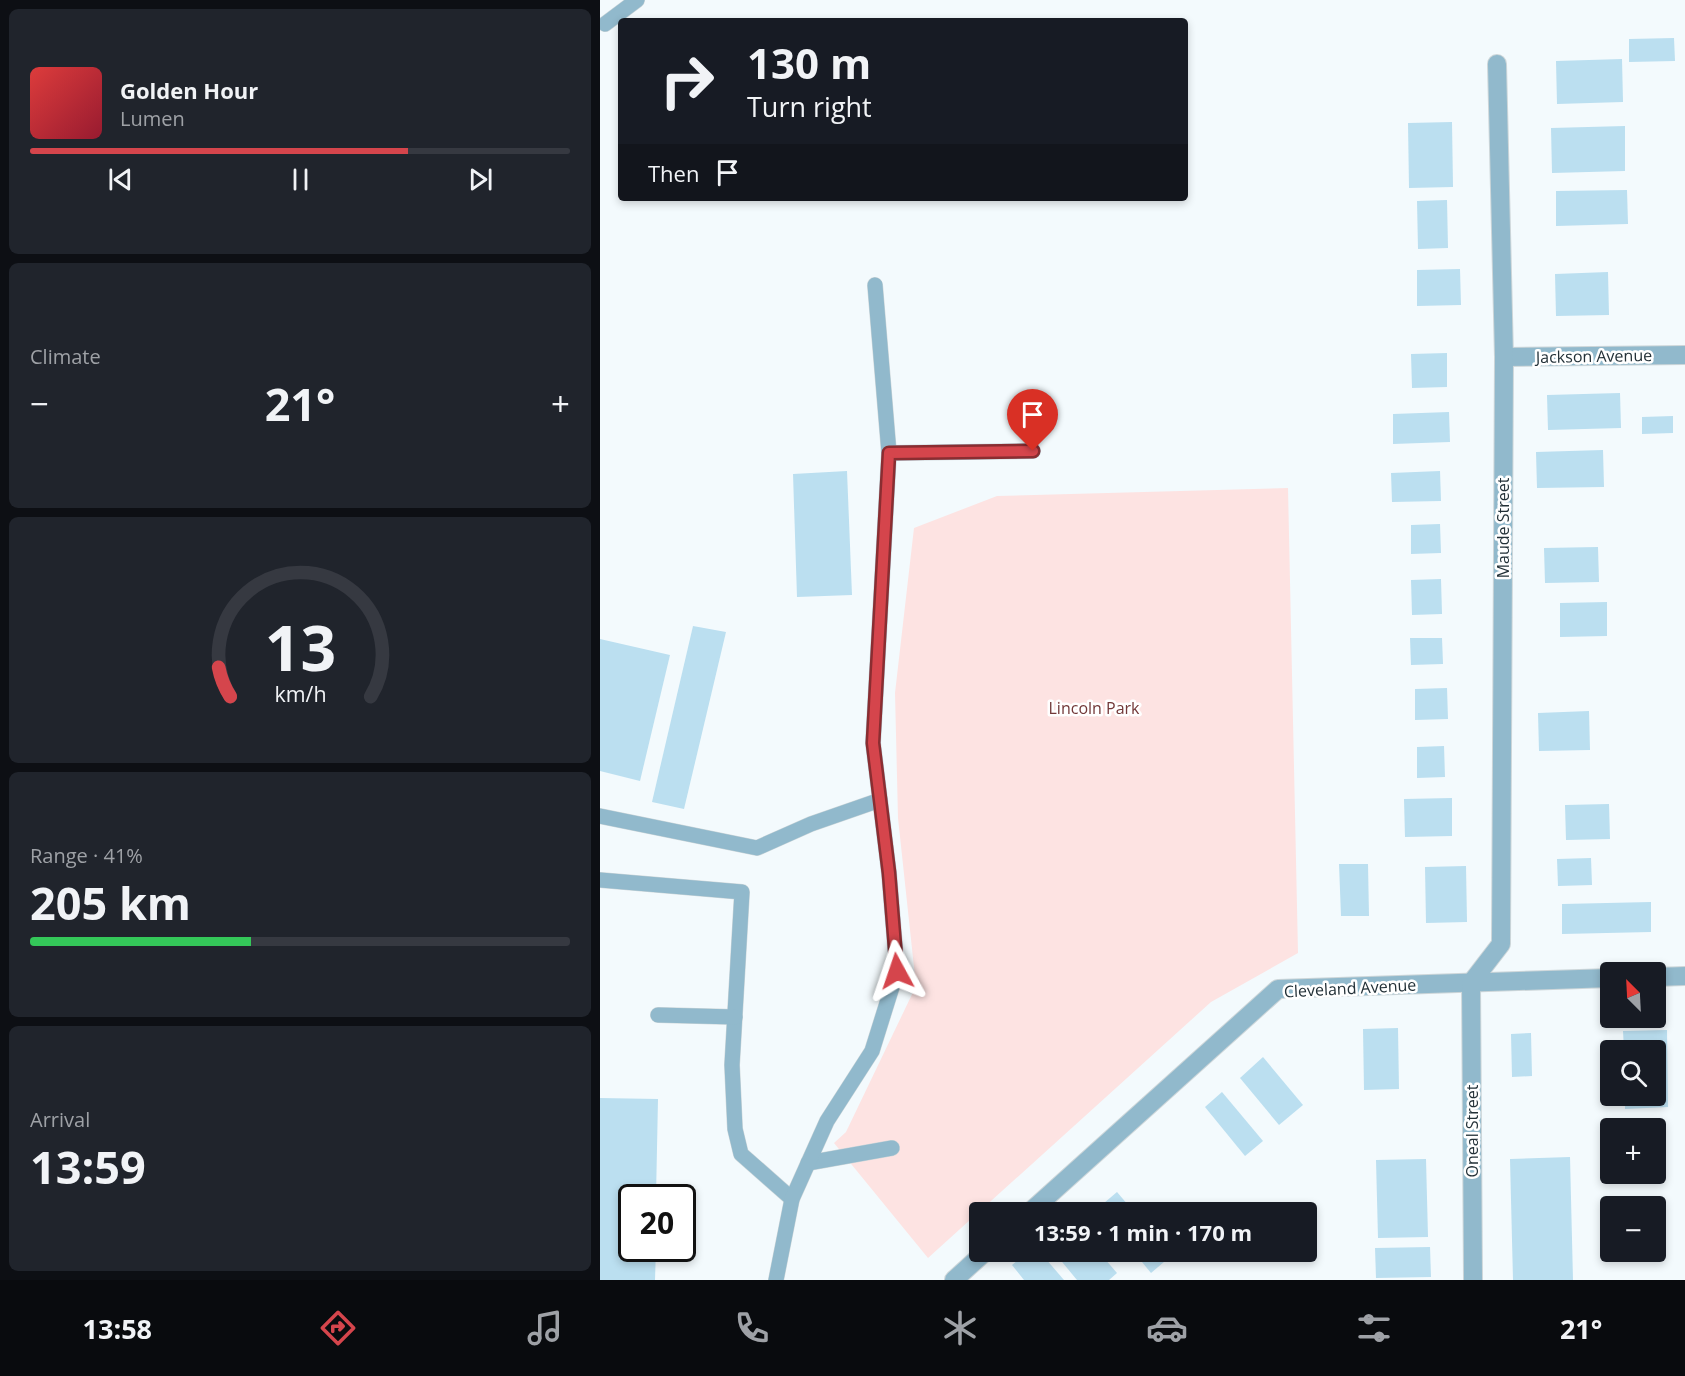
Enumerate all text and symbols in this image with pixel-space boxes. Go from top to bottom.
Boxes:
text: 130 m [747,34,871,91]
icon: right [648,42,726,120]
text: Golden Hour [120,75,258,105]
text: Turn right [747,88,872,125]
text: Lumen [120,105,185,132]
icon: arrive [711,156,744,189]
text: Then [648,158,699,188]
icon: previous [104,163,137,196]
icon: pause [284,163,317,196]
icon: next [464,163,497,196]
text: Climate [30,343,101,370]
street label: Jackson Avenue [1534,344,1652,368]
text: 21° [265,373,335,434]
text: − [30,381,49,426]
text: + [551,381,570,426]
pin [1007,389,1058,451]
icon: arrive [1016,398,1049,431]
street label: Maude Street [1492,477,1514,578]
text: 13 [264,604,336,689]
text: km/h [274,679,326,708]
park label: Lincoln Park [1049,697,1140,719]
text: Range · 41% [30,842,143,869]
text: 205 km [30,872,191,933]
position arrow [865,939,929,1003]
north arrow [1600,962,1666,1028]
map controls [1600,962,1666,1262]
street label: Cleveland Avenue [1283,974,1417,1002]
button: search [1600,1040,1666,1106]
street label: Oneal Street [1461,1084,1483,1178]
text: Arrival [30,1106,90,1133]
button: + [1600,1118,1666,1184]
text: 13:59 [30,1136,146,1197]
speed limit sign: 20 [618,1184,696,1262]
button: − [1600,1196,1666,1262]
text: 13:59 · 1 min · 170 m [1034,1217,1252,1247]
icon: directions [317,1307,359,1349]
icon: music [524,1307,566,1349]
icon: phone [731,1307,773,1349]
icon: climate [939,1307,981,1349]
icon: car [1146,1307,1188,1349]
icon: filters [1353,1307,1395,1349]
text: 13:58 [83,1310,152,1347]
text: 21° [1560,1310,1602,1347]

